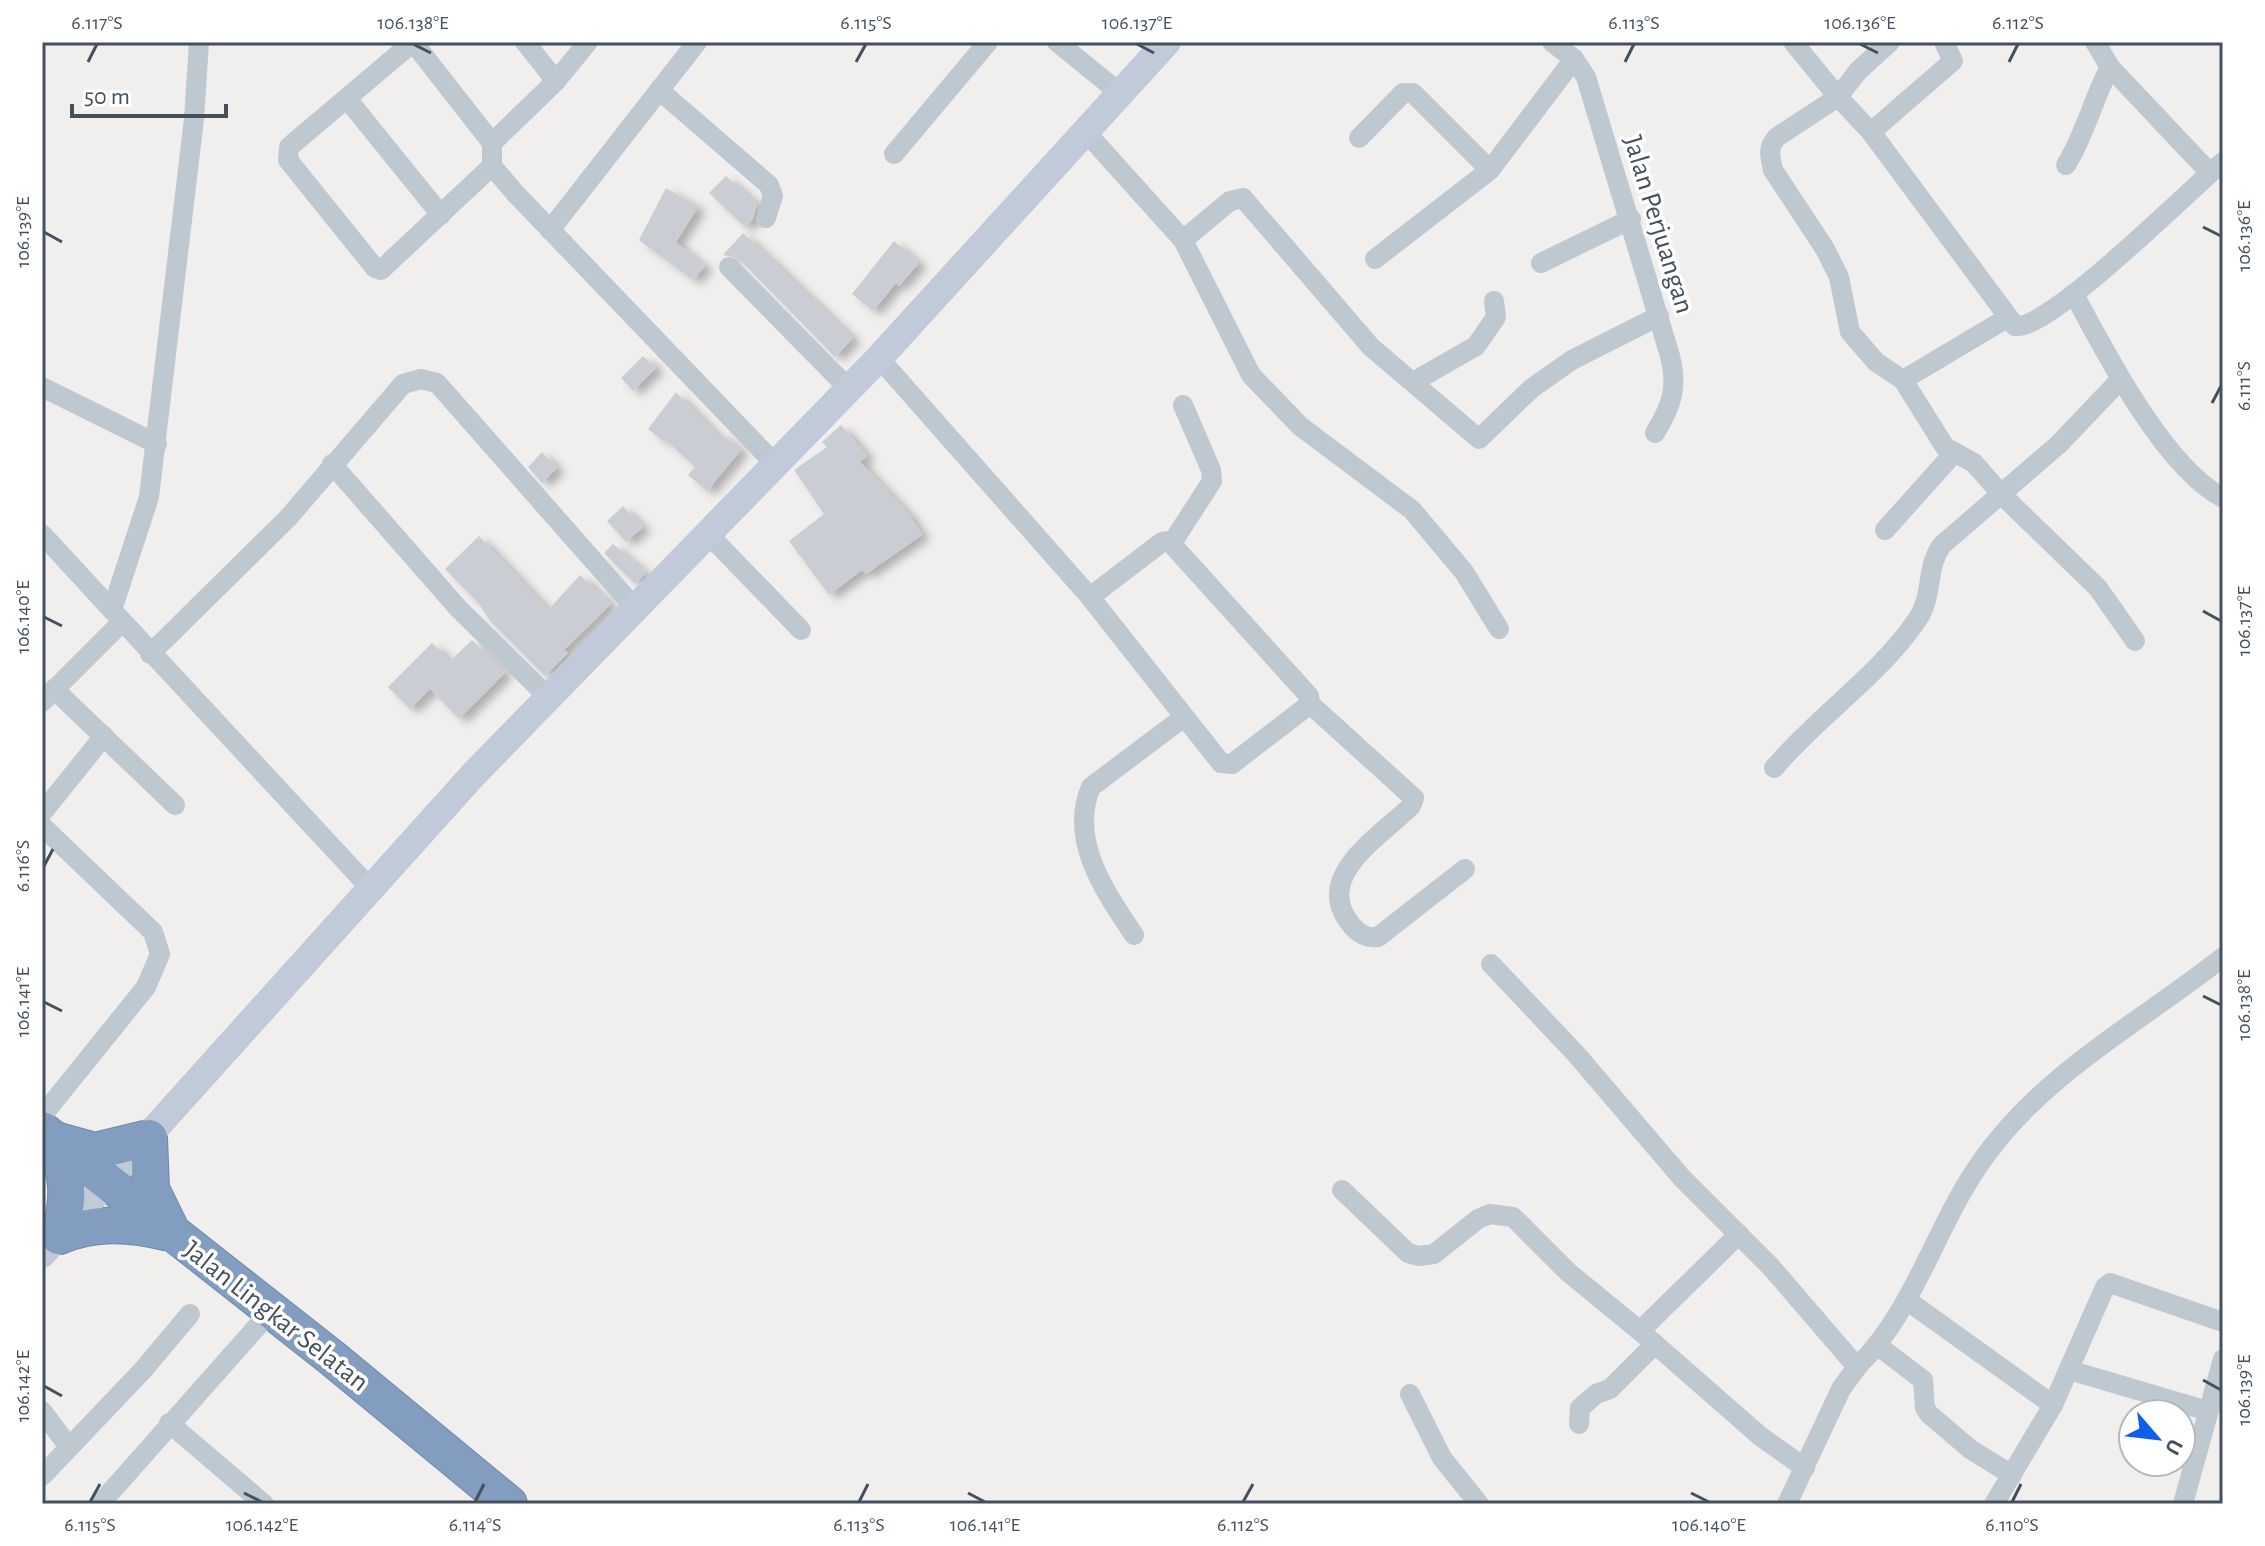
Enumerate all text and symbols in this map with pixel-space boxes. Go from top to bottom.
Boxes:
text: 6.117°S [71,13,123,33]
text: 106.138°E [377,13,449,33]
text: 6.115°S [840,13,892,33]
text: 106.137°E [1102,13,1173,33]
text: 6.113°S [1608,13,1660,33]
text: 106.136°E [1824,13,1896,33]
text: 6.112°S [1992,13,2044,33]
scale bar [72,68,226,118]
text: 50 m [84,85,130,109]
street label: Jalan Perjuangan [1618,132,1698,317]
text: 106.139°E [13,196,33,268]
text: 106.136°E [2234,200,2254,272]
text: 6.111°S [2234,361,2254,411]
text: 106.140°E [13,580,33,654]
text: 106.137°E [2234,585,2254,656]
text: 6.116°S [13,840,33,892]
text: 106.141°E [13,966,33,1037]
text: 106.138°E [2234,969,2254,1041]
street label: Jalan Lingkar Selatan [178,1236,374,1397]
text: 106.142°E [13,1349,33,1422]
text: 106.139°E [2234,1354,2254,1426]
north arrow [2117,1398,2197,1478]
text: U [2161,1436,2187,1458]
text: 6.115°S [64,1515,116,1535]
text: 106.142°E [226,1515,299,1535]
text: 6.114°S [449,1515,501,1535]
text: 6.113°S [833,1515,885,1535]
text: 106.141°E [950,1515,1021,1535]
text: 6.112°S [1217,1515,1269,1535]
text: 106.140°E [1672,1515,1746,1535]
text: 6.110°S [1985,1515,2039,1535]

